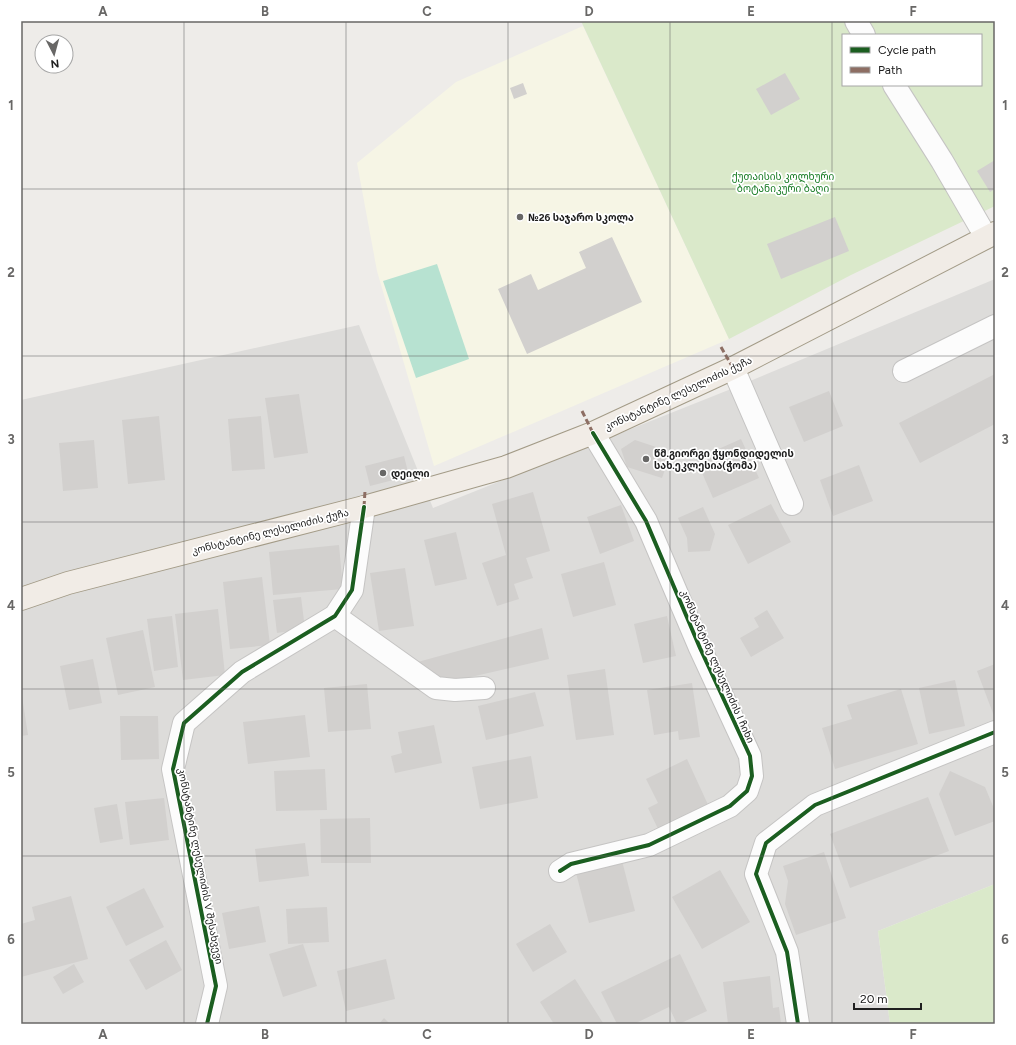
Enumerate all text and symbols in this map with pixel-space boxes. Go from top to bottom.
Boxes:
text: A [98,4,108,19]
text: B [261,4,269,19]
text: C [422,4,432,19]
text: D [584,4,594,19]
text: E [747,4,755,19]
text: F [909,4,917,19]
north arrow [34,34,74,74]
legend [842,34,982,86]
text: Cycle path [878,43,936,57]
text: N [50,57,60,70]
text: Path [878,63,902,77]
text: 1 [8,98,14,113]
text: 1 [1002,98,1008,113]
park label: ქუთაისის კოლხური ბოტანიკური ბაღი [732,170,835,195]
place label: №26 საჯარო სკოლა [528,211,634,224]
marker: №26 საჯარო სკოლა [515,212,525,222]
text: 2 [7,265,15,280]
text: 2 [1001,265,1009,280]
street label: კონსტანტინე ლესელიძის ქუჩა [602,353,754,433]
text: 3 [7,432,15,447]
text: 3 [1001,432,1009,447]
place label: წმ.გიორგი ჭყონდიდელის სახ.ეკლესია(ჭომა) [654,447,794,472]
marker: წმ.გიორგი ჭყონდიდელის სახ.ეკლესია(ჭომა) [641,454,651,464]
place label: დეილი [391,467,430,480]
marker: დეილი [378,468,388,478]
street label: კონსტანტინე ლესელიძის ქუჩა [190,506,350,557]
street label: კონსტანტინე ლესელიძის I ჩიხი [678,587,757,745]
text: 4 [7,598,15,613]
text: 4 [1001,598,1009,613]
text: 5 [7,765,15,780]
text: 5 [1001,765,1009,780]
street label: კონსტანტინე ლესელიძის V შესახვევი [175,767,226,966]
text: 6 [7,932,15,947]
text: 6 [1001,932,1009,947]
scale bar [854,985,921,1011]
text: 20 m [860,992,888,1006]
text: A [98,1027,108,1042]
text: B [261,1027,269,1042]
text: C [422,1027,432,1042]
text: D [584,1027,594,1042]
text: E [747,1027,755,1042]
text: F [909,1027,917,1042]

